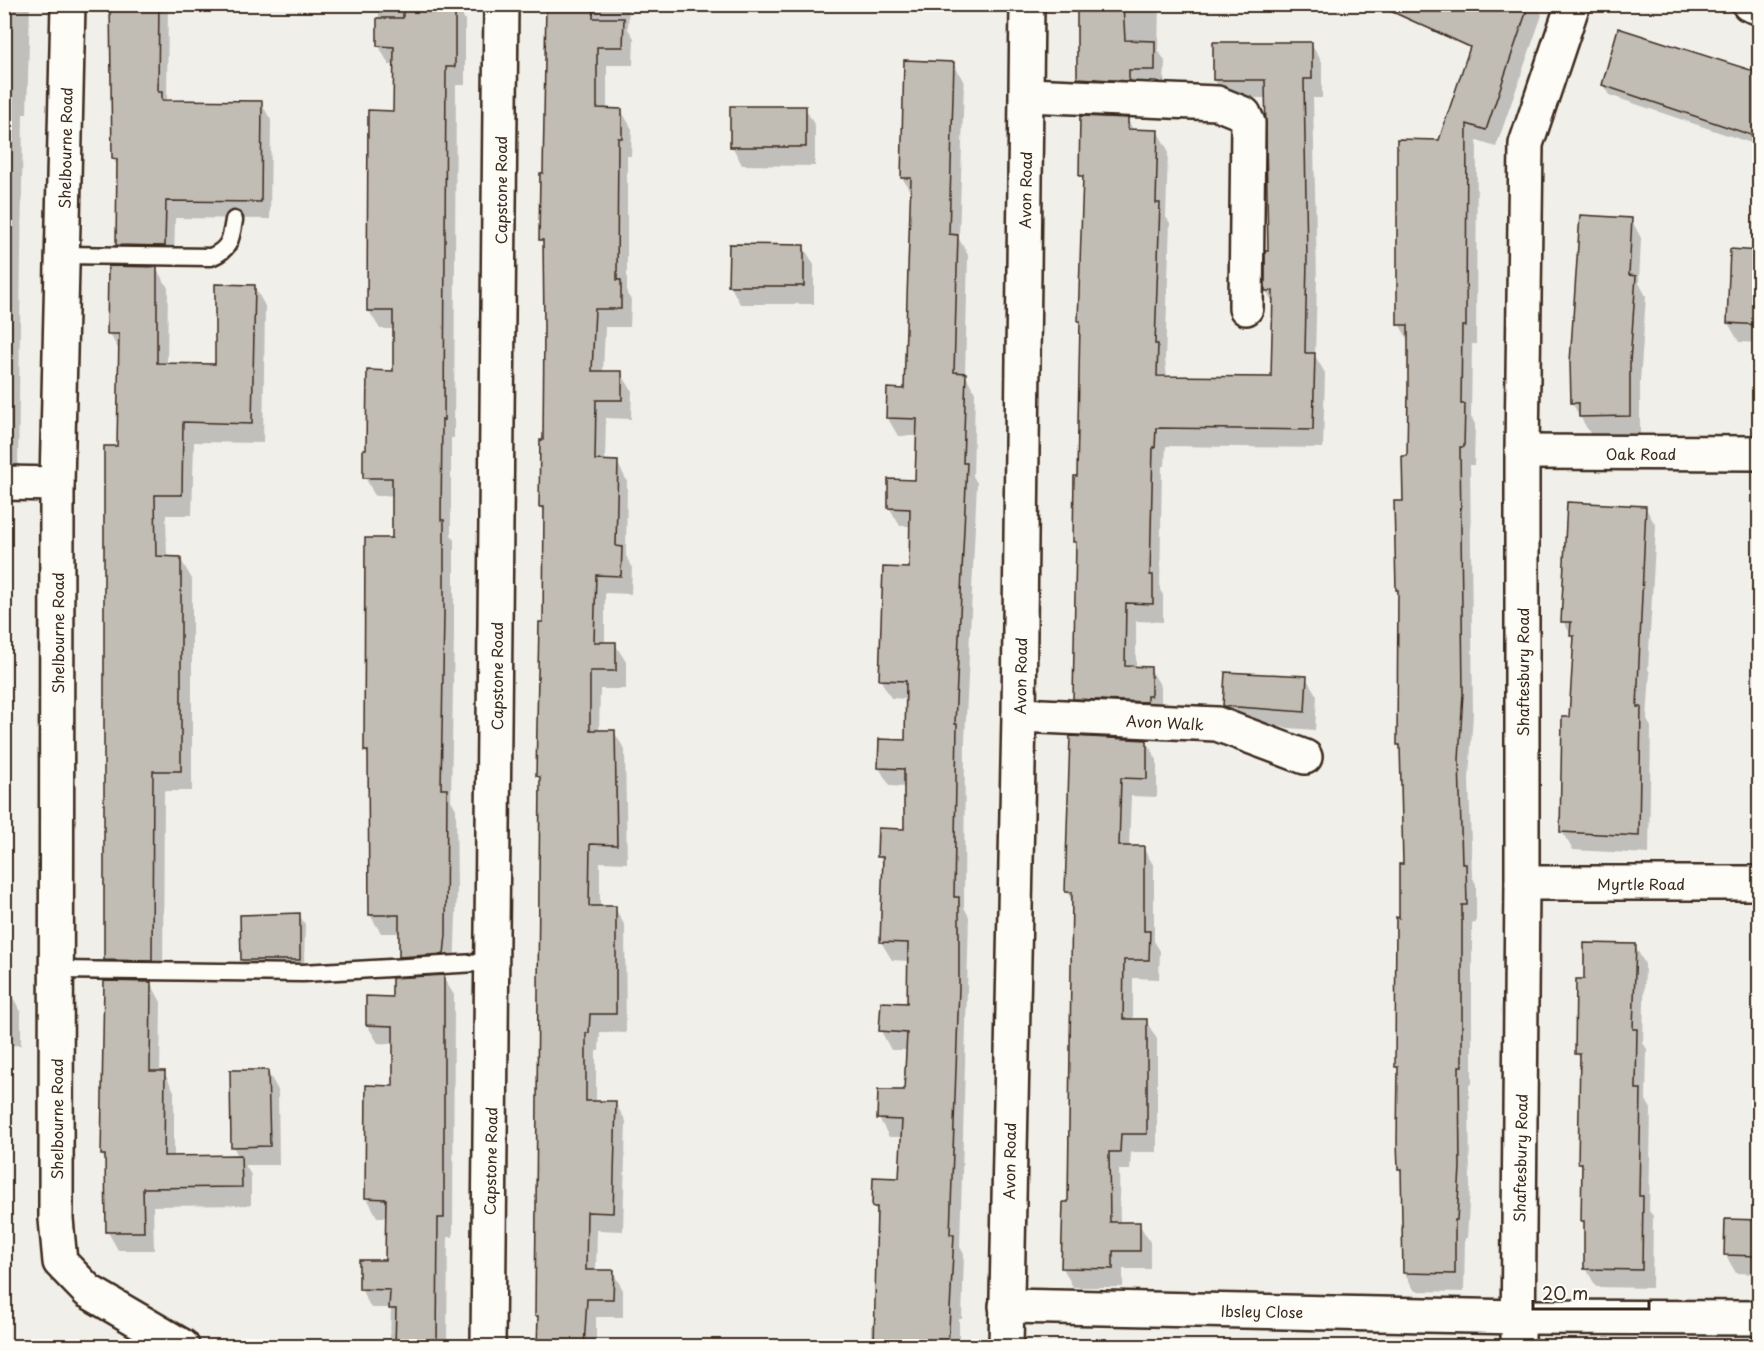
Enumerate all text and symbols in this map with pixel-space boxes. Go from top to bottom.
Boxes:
street label: Shelbourne Road [52,87,78,209]
street label: Capstone Road [489,136,512,244]
street label: Avon Road [1013,151,1037,229]
street label: Oak Road [1606,442,1676,465]
street label: Shelbourne Road [46,572,69,694]
street label: Shaftesbury Road [1511,608,1534,736]
street label: Capstone Road [485,622,508,730]
street label: Avon Road [1008,637,1032,715]
street label: Avon Walk [1125,708,1205,736]
street label: Myrtle Road [1597,872,1685,895]
street label: Shelbourne Road [45,1058,68,1180]
street label: Shaftesbury Road [1507,1093,1533,1223]
street label: Capstone Road [478,1107,502,1215]
street label: Avon Road [997,1122,1021,1200]
scale bar [1533,1273,1648,1311]
text: 20 m [1542,1279,1588,1306]
street label: Ibsley Close [1220,1299,1304,1323]

